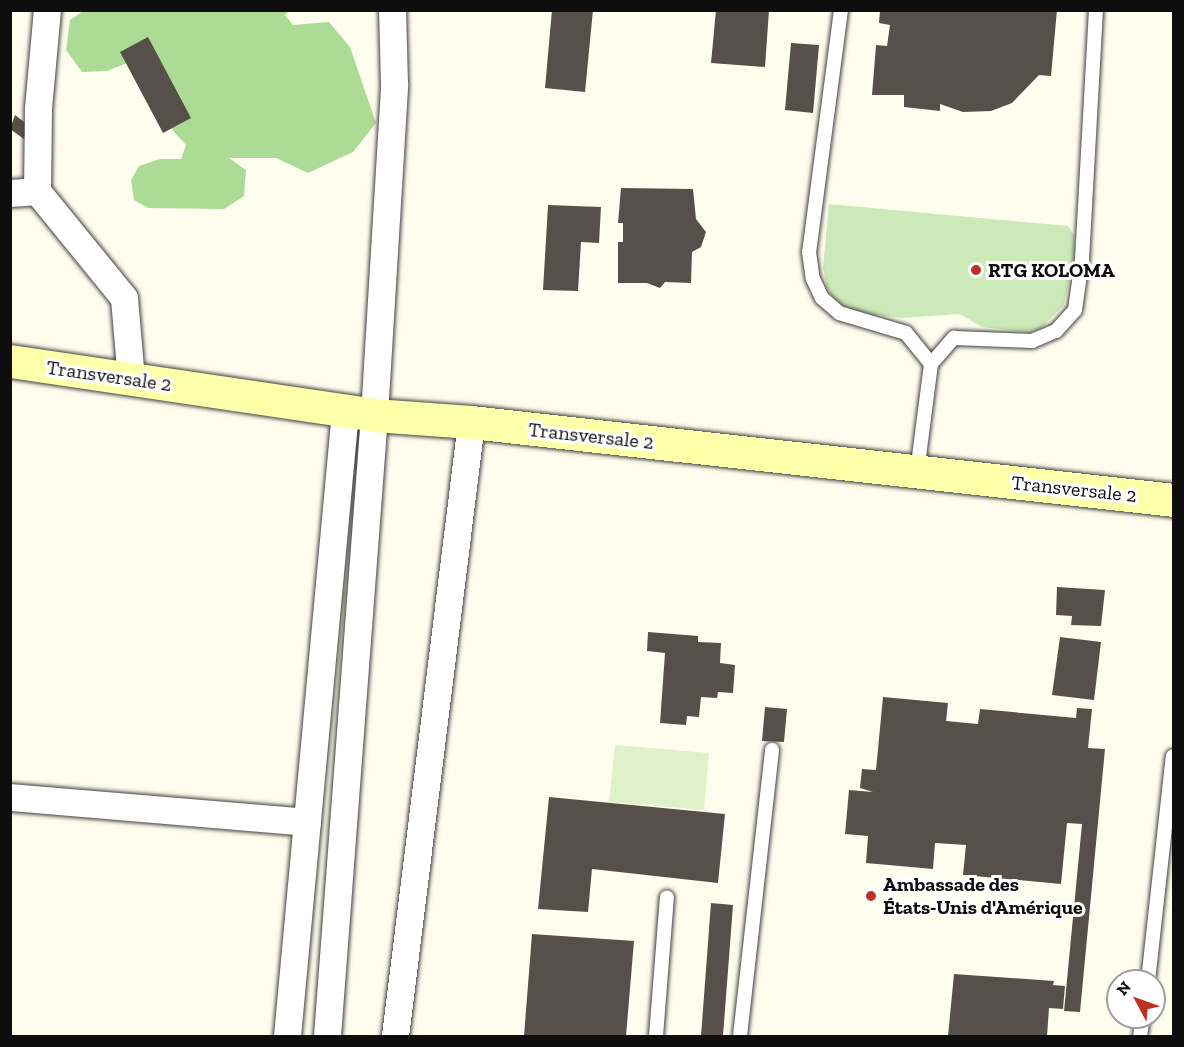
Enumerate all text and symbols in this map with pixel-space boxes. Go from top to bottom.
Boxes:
place label: RTG KOLOMA [988,258,1115,282]
marker: RTG KOLOMA [969,263,983,277]
street label: Transversale 2 [45,355,173,397]
street label: Transversale 2 [527,417,655,455]
street label: Transversale 2 [1010,470,1138,508]
place label: Ambassade des États-Unis d'Amérique [883,873,1083,920]
marker: Ambassade des États-Unis d'Amérique [864,889,878,903]
north arrow [1106,969,1166,1029]
text: N [1112,977,1135,999]

